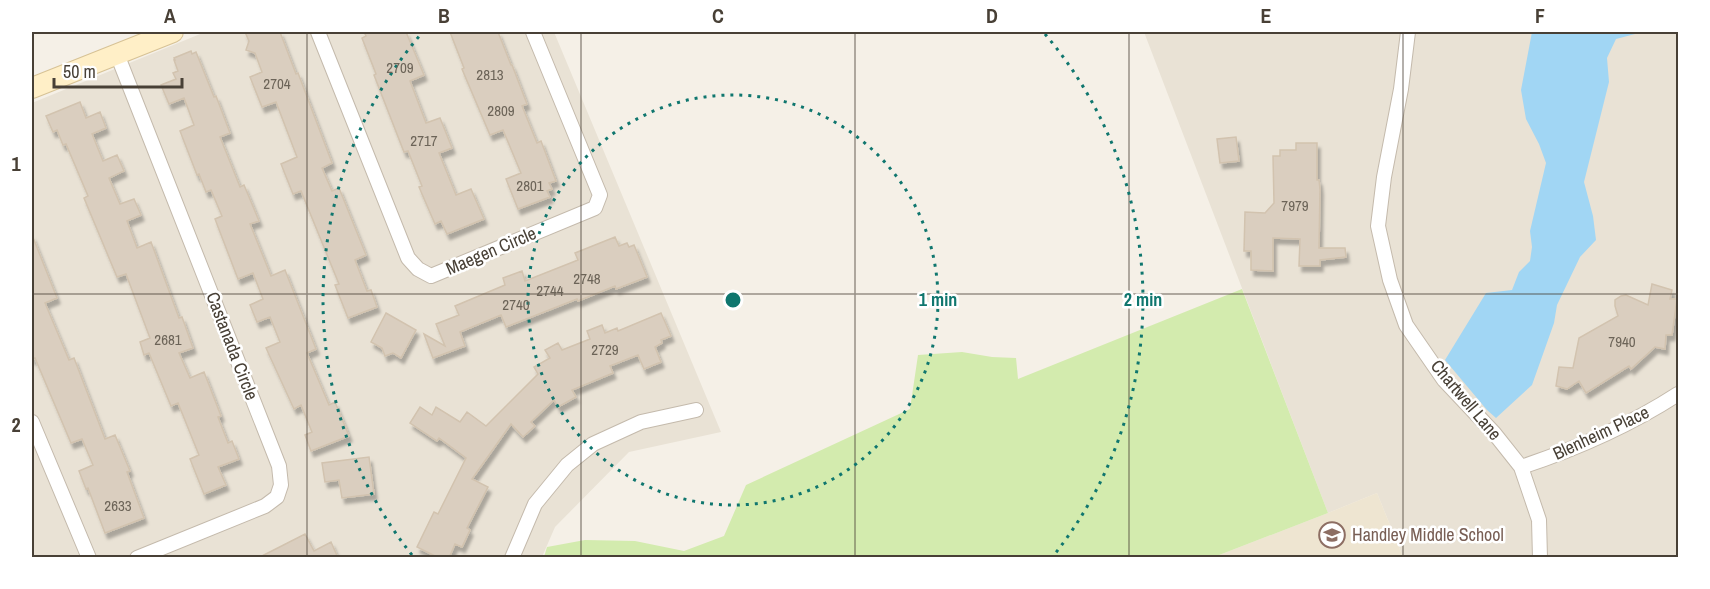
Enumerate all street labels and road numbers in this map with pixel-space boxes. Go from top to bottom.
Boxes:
street label: Maegen Circle [442,220,540,281]
street label: Castanada Circle [200,288,265,404]
street label: Chartwell Lane [1425,354,1508,445]
street label: Blenheim Place [1549,399,1653,466]

